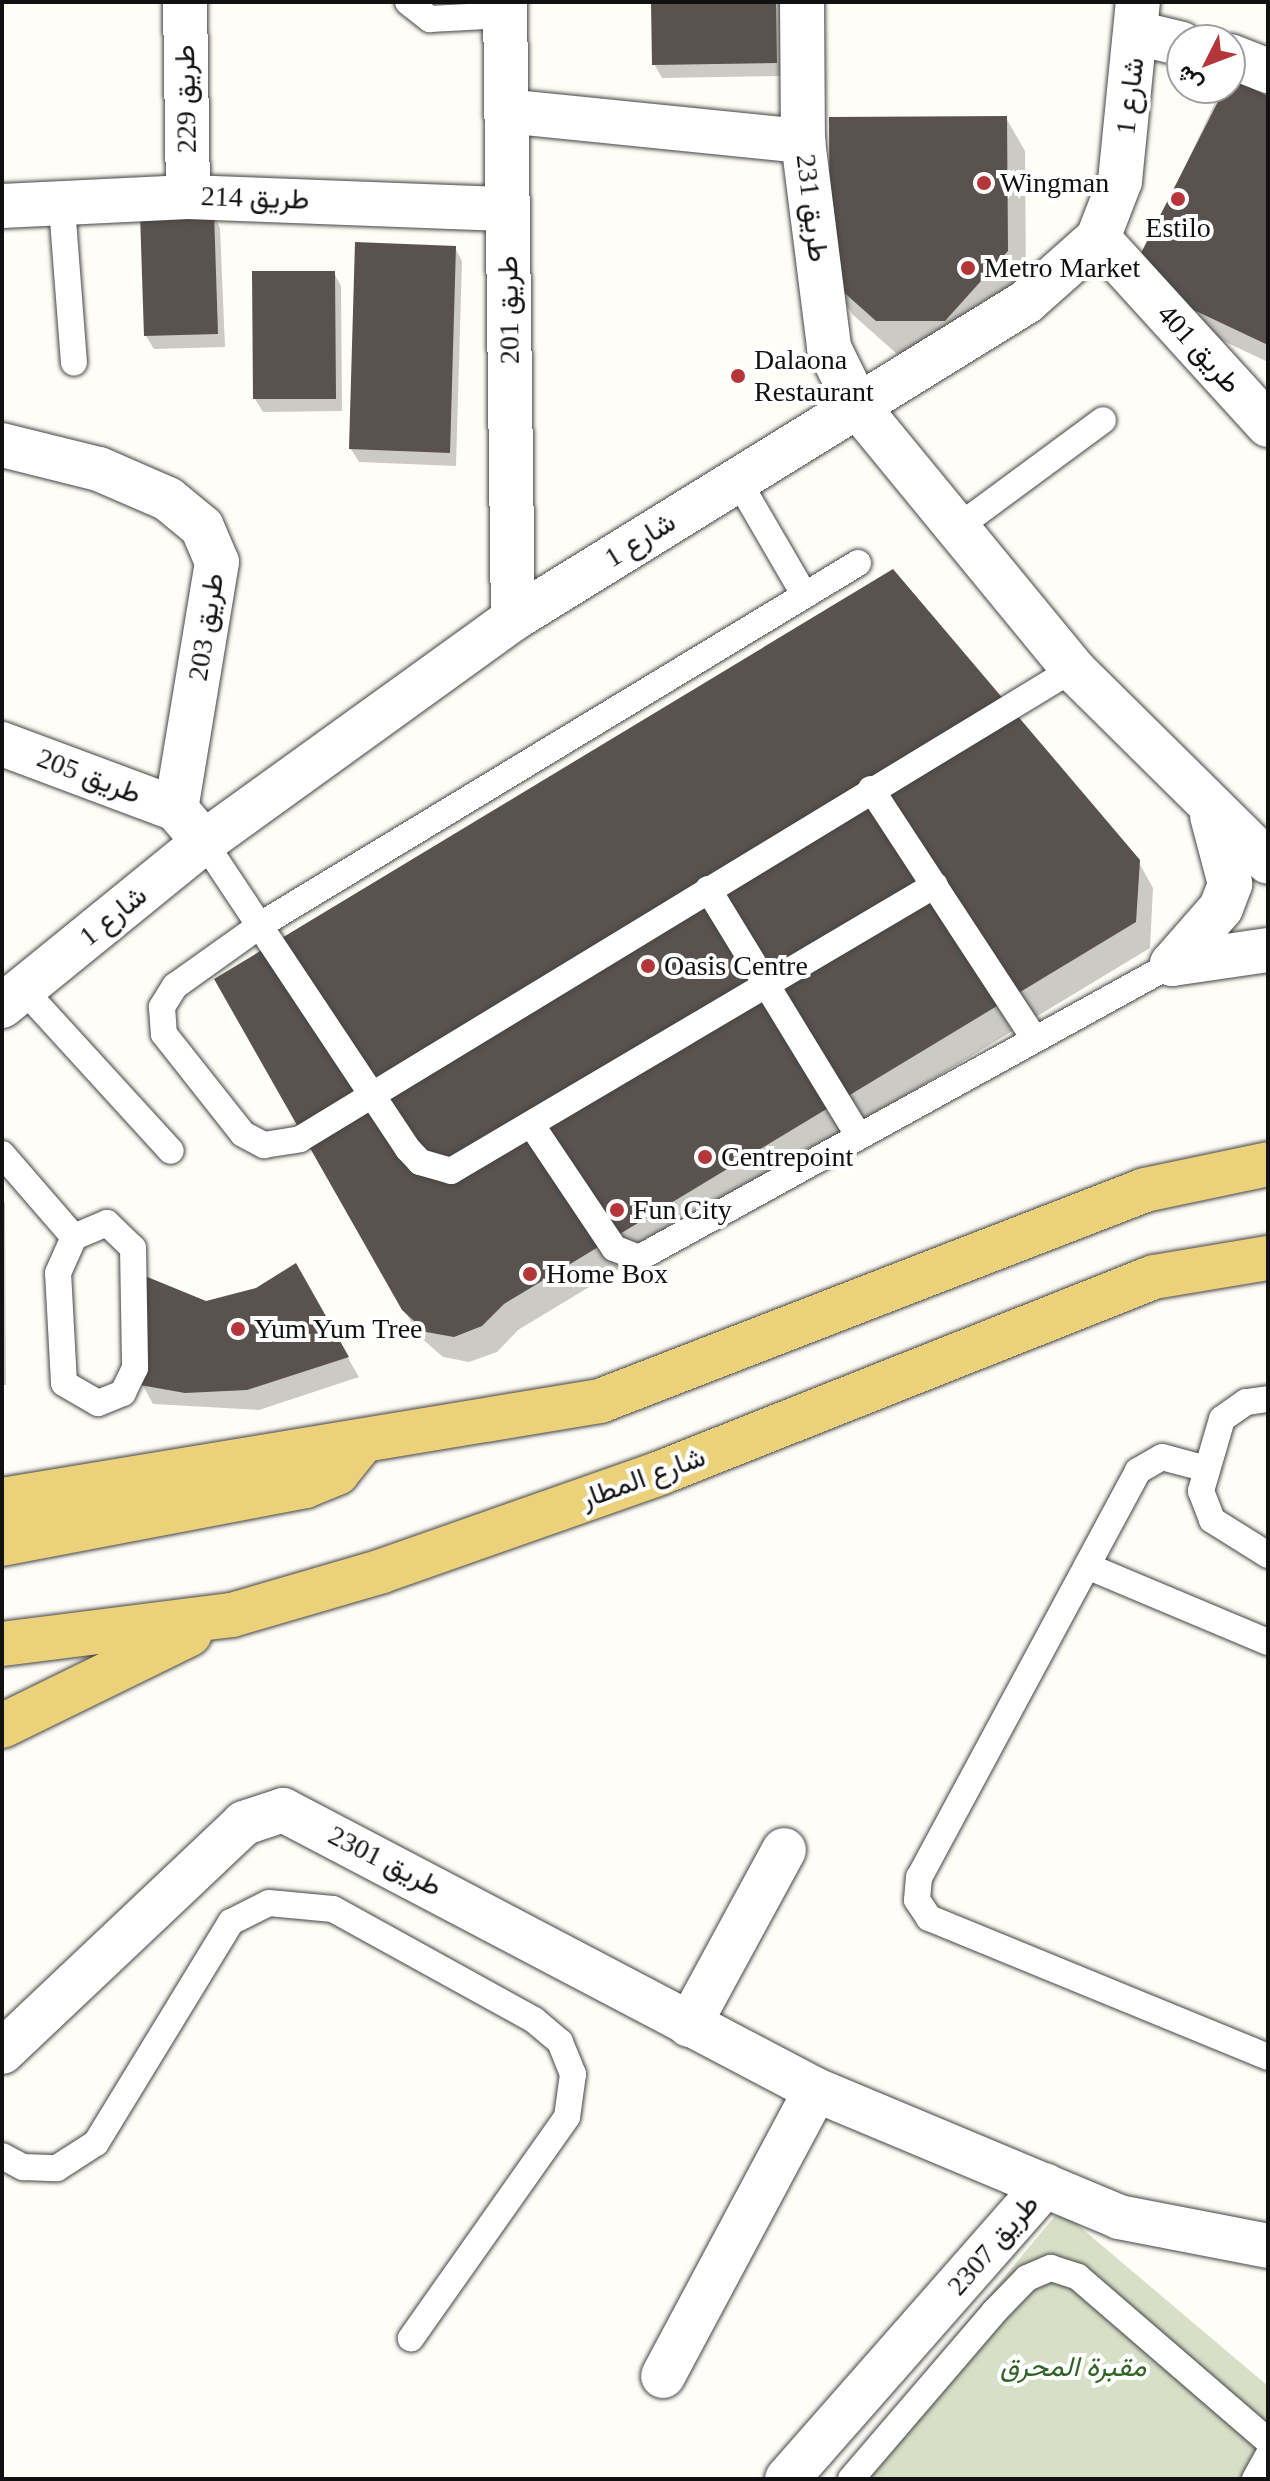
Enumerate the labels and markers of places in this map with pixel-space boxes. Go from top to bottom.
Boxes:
place label: Wingman [1000,166,1109,200]
marker: Wingman [975,174,993,192]
marker: Estilo [1169,190,1187,208]
place label: Estilo [1145,211,1211,245]
place label: Metro Market [984,251,1140,285]
marker: Metro Market [959,259,977,277]
place label: Dalaona Restaurant [754,343,874,409]
marker: Dalaona Restaurant [729,367,747,385]
place label: Oasis Centre [664,949,808,983]
marker: Oasis Centre [639,957,657,975]
place label: Centrepoint [721,1140,853,1174]
marker: Centrepoint [696,1148,714,1166]
place label: Fun City [633,1193,732,1227]
marker: Fun City [608,1201,626,1219]
place label: Home Box [546,1257,668,1291]
marker: Home Box [521,1265,539,1283]
place label: Yum Yum Tree [254,1312,424,1346]
marker: Yum Yum Tree [229,1320,247,1338]

